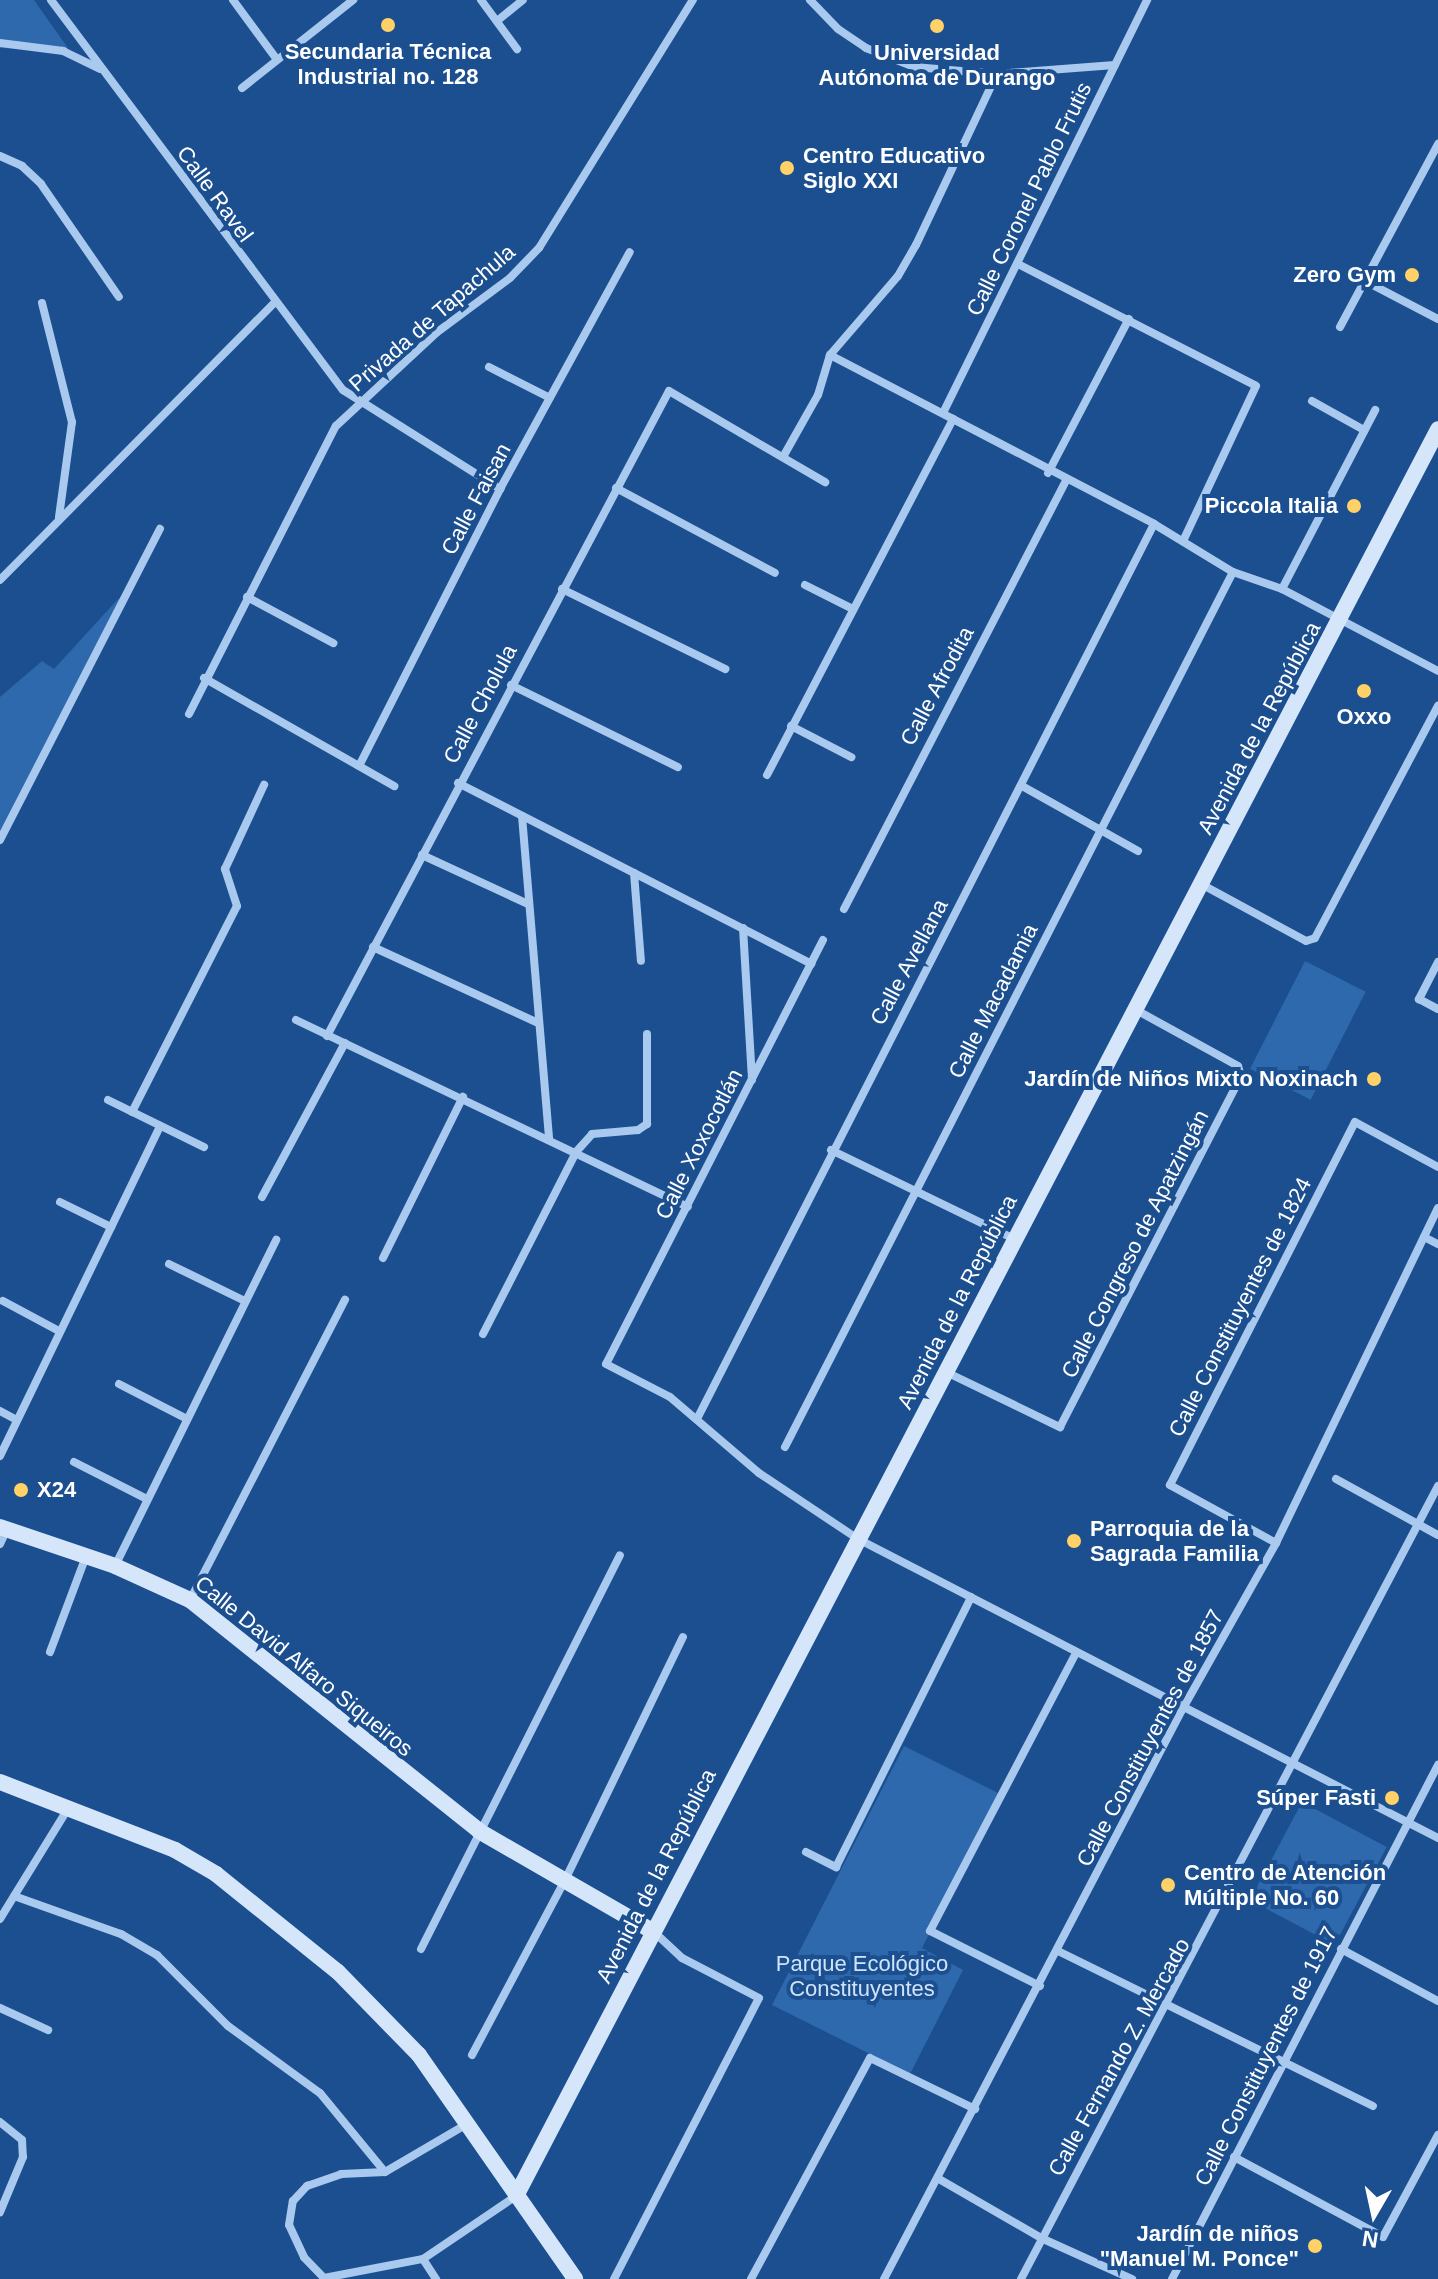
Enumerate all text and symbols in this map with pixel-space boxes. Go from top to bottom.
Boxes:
marker: Secundaria Técnica Industrial no. 128 [379,16,397,34]
marker: Universidad Autónoma de Durango [928,17,946,35]
place label: Secundaria Técnica Industrial no. 128 [285,38,491,90]
place label: Universidad Autónoma de Durango [818,39,1056,90]
street label: Calle Coronel Pablo Frutis [961,78,1097,320]
street label: Calle Ravel [171,141,259,247]
place label: Centro Educativo Siglo XXI [803,142,985,194]
marker: Centro Educativo Siglo XXI [778,159,796,177]
street label: Privada de Tapachula [343,239,521,397]
place label: Zero Gym [1293,262,1396,288]
marker: Zero Gym [1403,266,1421,284]
street label: Calle Faisan [436,439,516,559]
place label: Piccola Italia [1205,493,1338,519]
marker: Piccola Italia [1345,497,1363,515]
street label: Avenida de la República [1192,617,1326,839]
street label: Calle Afrodita [894,621,980,751]
street label: Calle Cholula [438,640,522,768]
marker: Oxxo [1355,682,1373,700]
place label: Oxxo [1336,704,1392,730]
street label: Calle Avellana [864,894,954,1030]
street label: Calle Macadamia [943,919,1043,1083]
street label: Calle Xoxocotlán [650,1064,748,1224]
place label: Jardín de Niños Mixto Noxinach [1024,1066,1358,1092]
marker: Jardín de Niños Mixto Noxinach [1365,1070,1383,1088]
street label: Calle Congreso de Apatzingán [1055,1105,1215,1383]
street label: Calle Constituyentes de 1824 [1163,1173,1317,1441]
street label: Avenida de la República [891,1190,1023,1414]
place label: X24 [37,1477,76,1503]
marker: X24 [12,1481,30,1499]
place label: Parroquia de la Sagrada Familia [1090,1515,1259,1566]
marker: Parroquia de la Sagrada Familia [1065,1532,1083,1550]
street label: Calle David Alfaro Siqueiros [189,1570,419,1762]
street label: Calle Constituyentes de 1857 [1071,1605,1229,1871]
street label: Avenida de la República [590,1764,722,1988]
place label: Súper Fasti [1256,1785,1376,1811]
marker: Súper Fasti [1383,1789,1401,1807]
place label: Centro de Atención Múltiple No. 60 [1184,1859,1387,1910]
marker: Centro de Atención Múltiple No. 60 [1159,1876,1177,1894]
street label: Calle Constituyentes de 1917 [1189,1922,1343,2190]
street label: Calle Fernando Z. Mercado [1043,1933,1195,2181]
park label: Parque Ecológico Constituyentes [776,1950,948,2002]
north arrow [1334,2175,1414,2255]
place label: Jardín de niños "Manuel M. Ponce" [1100,2220,1299,2272]
text: N [1360,2226,1380,2253]
marker: Jardín de niños "Manuel M. Ponce" [1306,2237,1324,2255]

